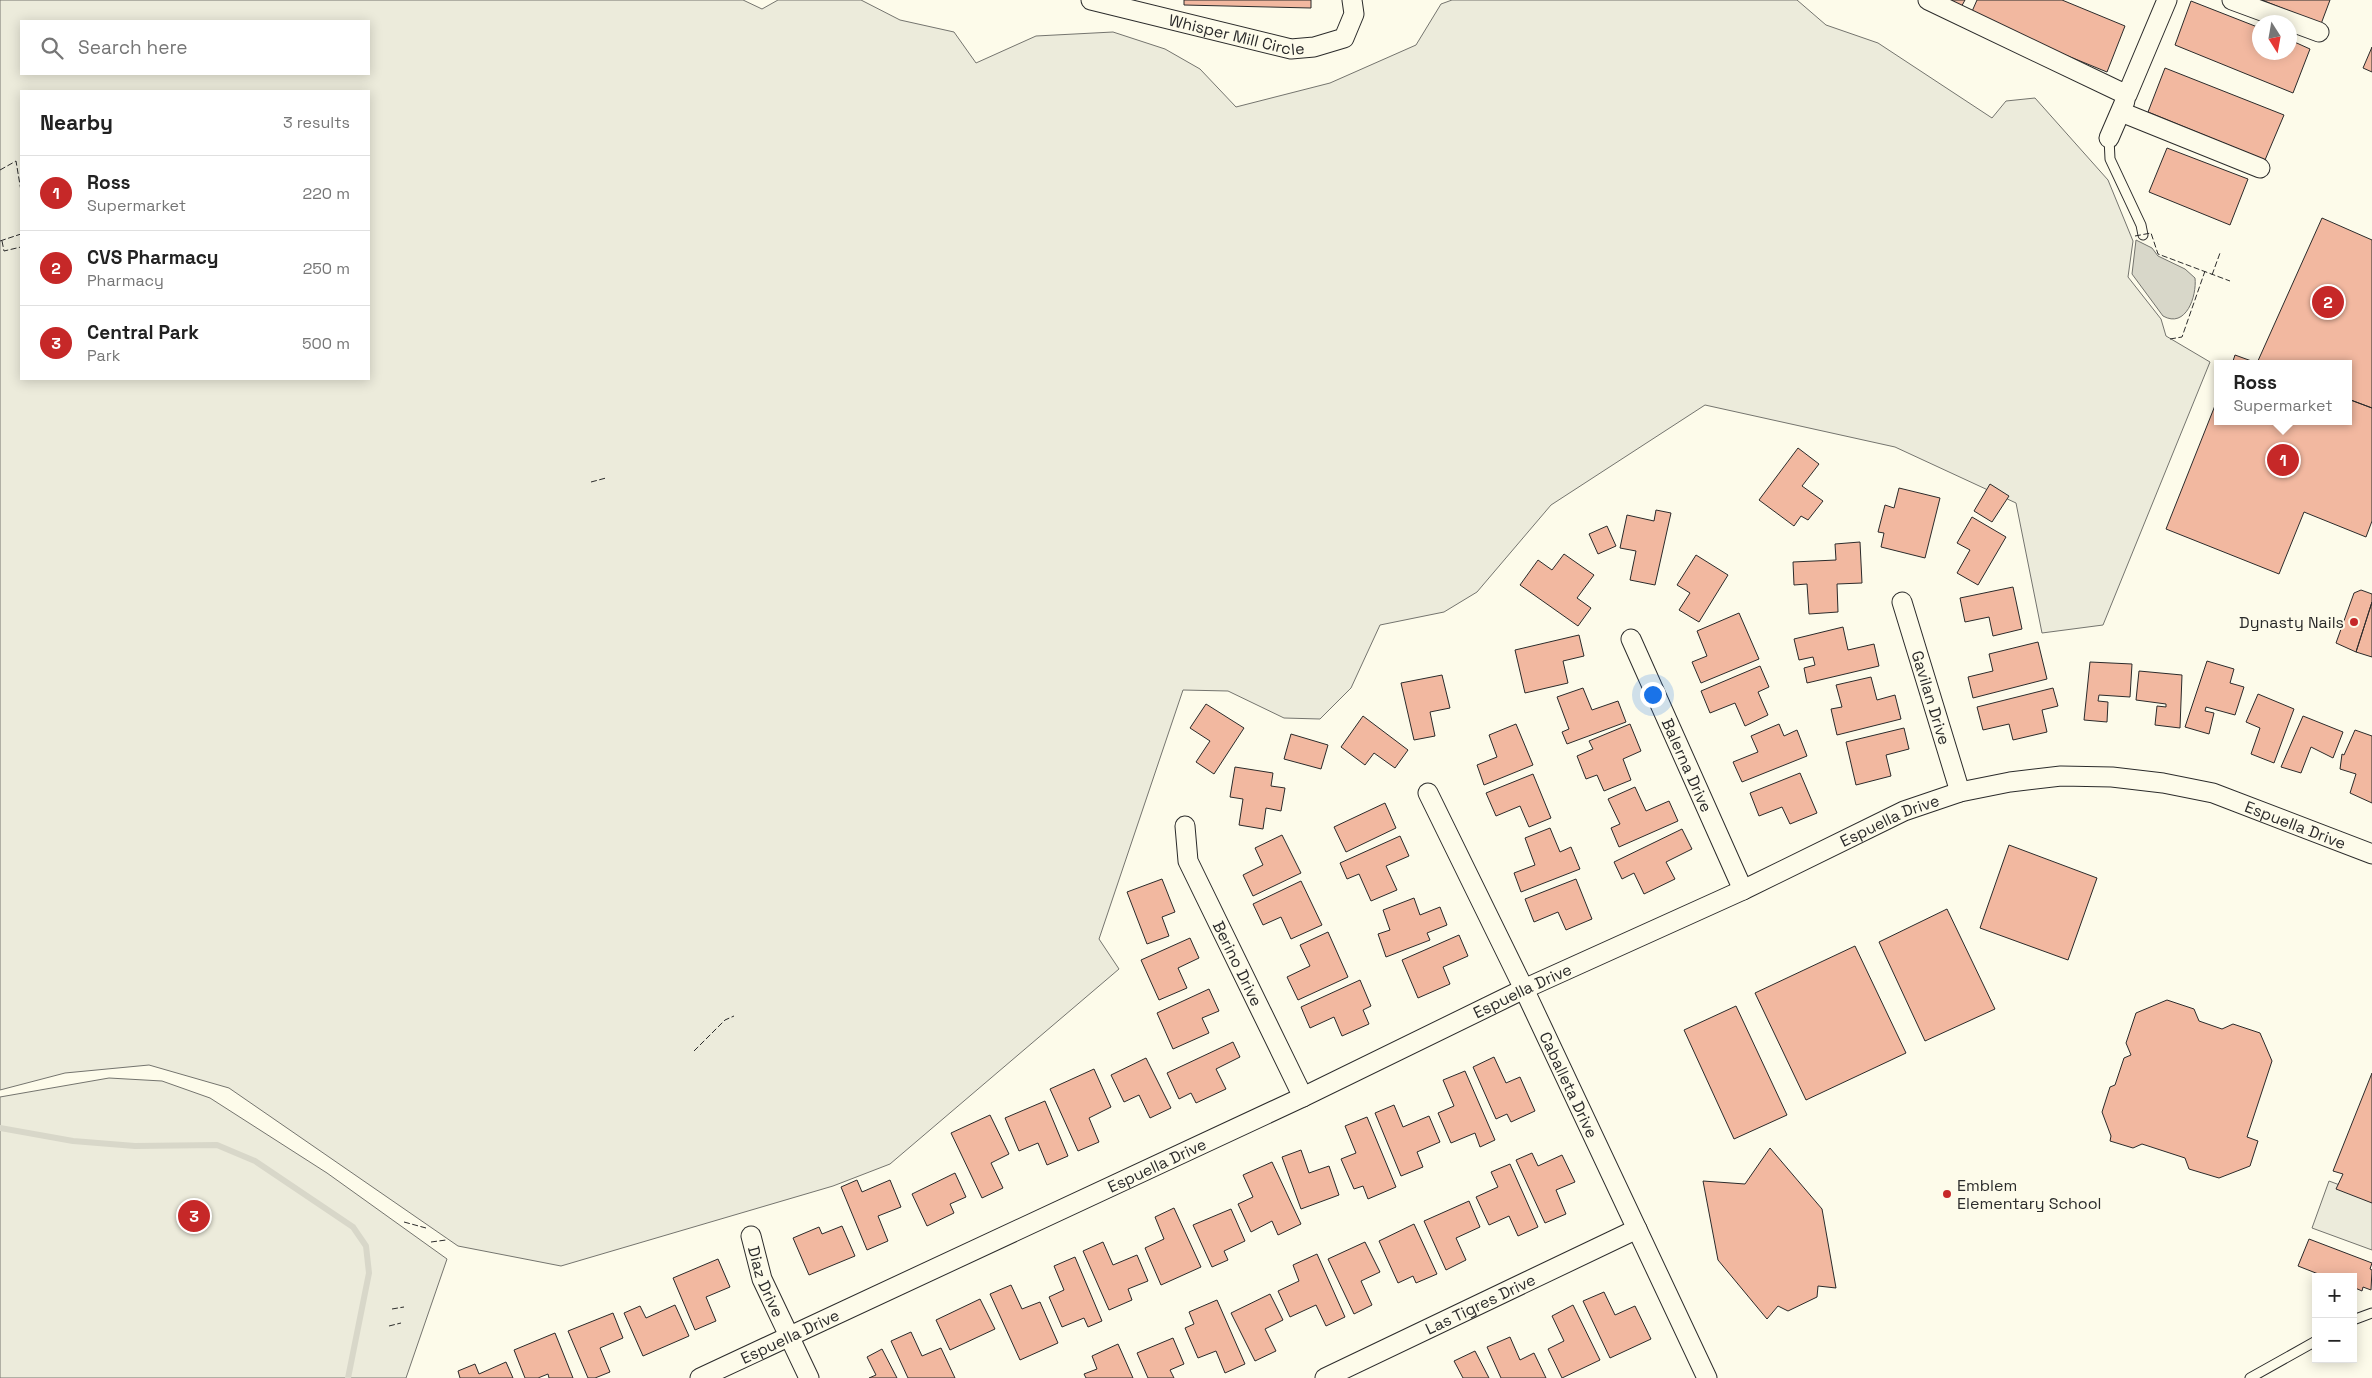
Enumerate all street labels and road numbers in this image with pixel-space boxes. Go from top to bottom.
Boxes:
street label: Whisper Mill Circle [1167,9,1305,60]
street label: Gavilan Drive [1906,648,1955,747]
street label: Balerna Drive [1657,715,1717,816]
street label: Espuella Drive [1837,790,1942,852]
street label: Espuella Drive [2242,796,2349,854]
street label: Berino Drive [1208,918,1267,1010]
street label: Espuella Drive [1470,959,1575,1023]
street label: Caballeta Drive [1535,1028,1603,1141]
street label: Espuella Drive [1104,1134,1210,1198]
street label: Diaz Drive [743,1244,789,1321]
street label: Las Tigres Drive [1422,1269,1539,1340]
street label: Espuella Drive [737,1305,843,1369]

